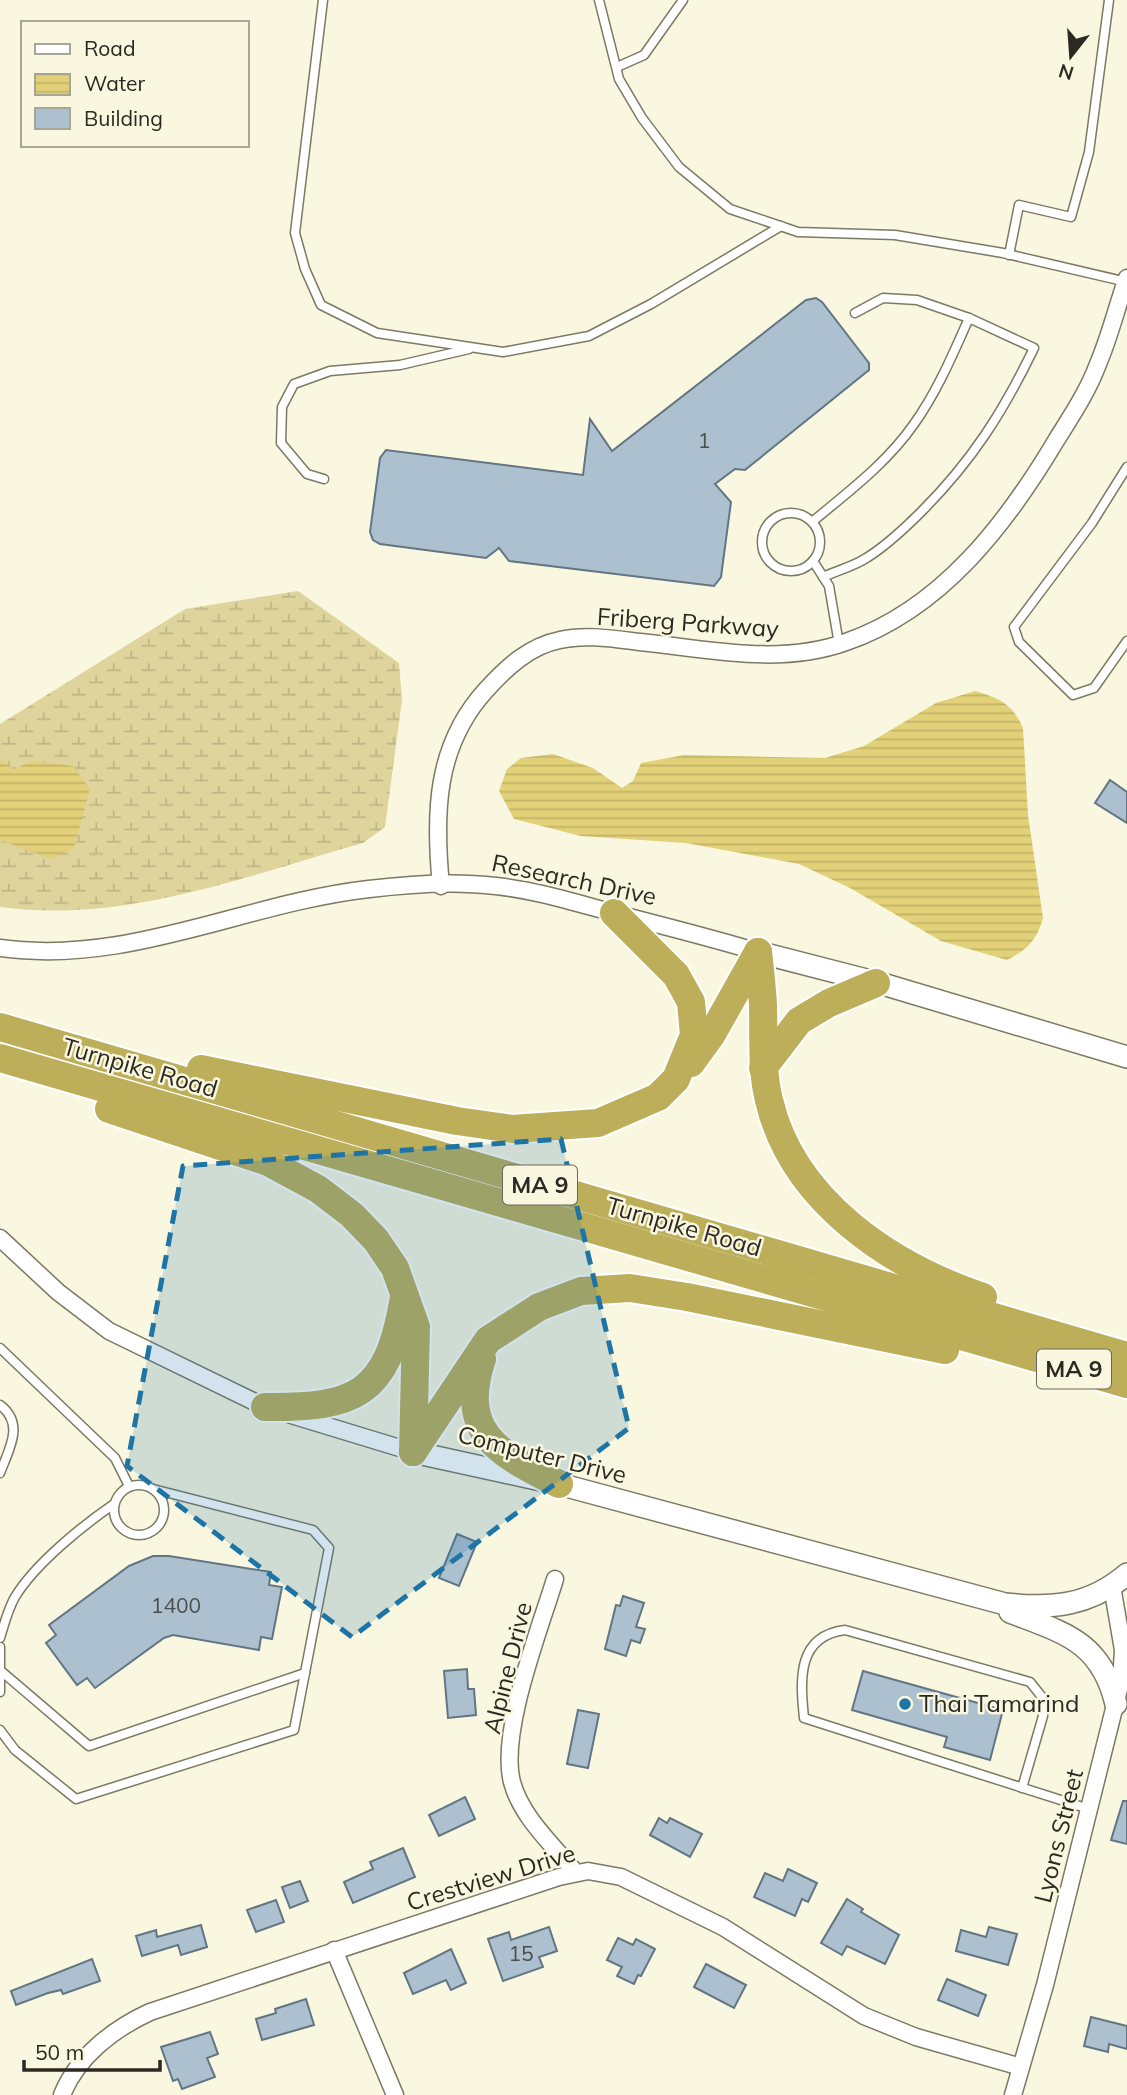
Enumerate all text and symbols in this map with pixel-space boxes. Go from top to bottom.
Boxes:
legend [21,21,248,147]
north arrow [1036,21,1106,91]
text: Road [84,35,135,61]
text: N [1056,59,1076,86]
text: Water [84,70,145,96]
text: Building [84,105,163,131]
house number: 1 [698,427,710,453]
street label: Friberg Parkway [596,601,780,643]
street label: Research Drive [489,847,659,911]
street label: Turnpike Road [59,1031,221,1103]
road number: MA 9 [503,1166,577,1204]
street label: Turnpike Road [603,1190,765,1262]
road number: MA 9 [1037,1350,1111,1388]
street label: Computer Drive [455,1419,630,1489]
house number: 1400 [151,1592,201,1618]
street label: Alpine Drive [476,1599,538,1737]
place label: Thai Tamarind [919,1688,1079,1718]
marker: Thai Tamarind [897,1696,913,1712]
street label: Lyons Street [1027,1766,1089,1906]
street label: Crestview Drive [403,1837,579,1917]
house number: 15 [508,1940,534,1966]
scale bar [24,2028,161,2072]
text: 50 m [35,2039,84,2065]

